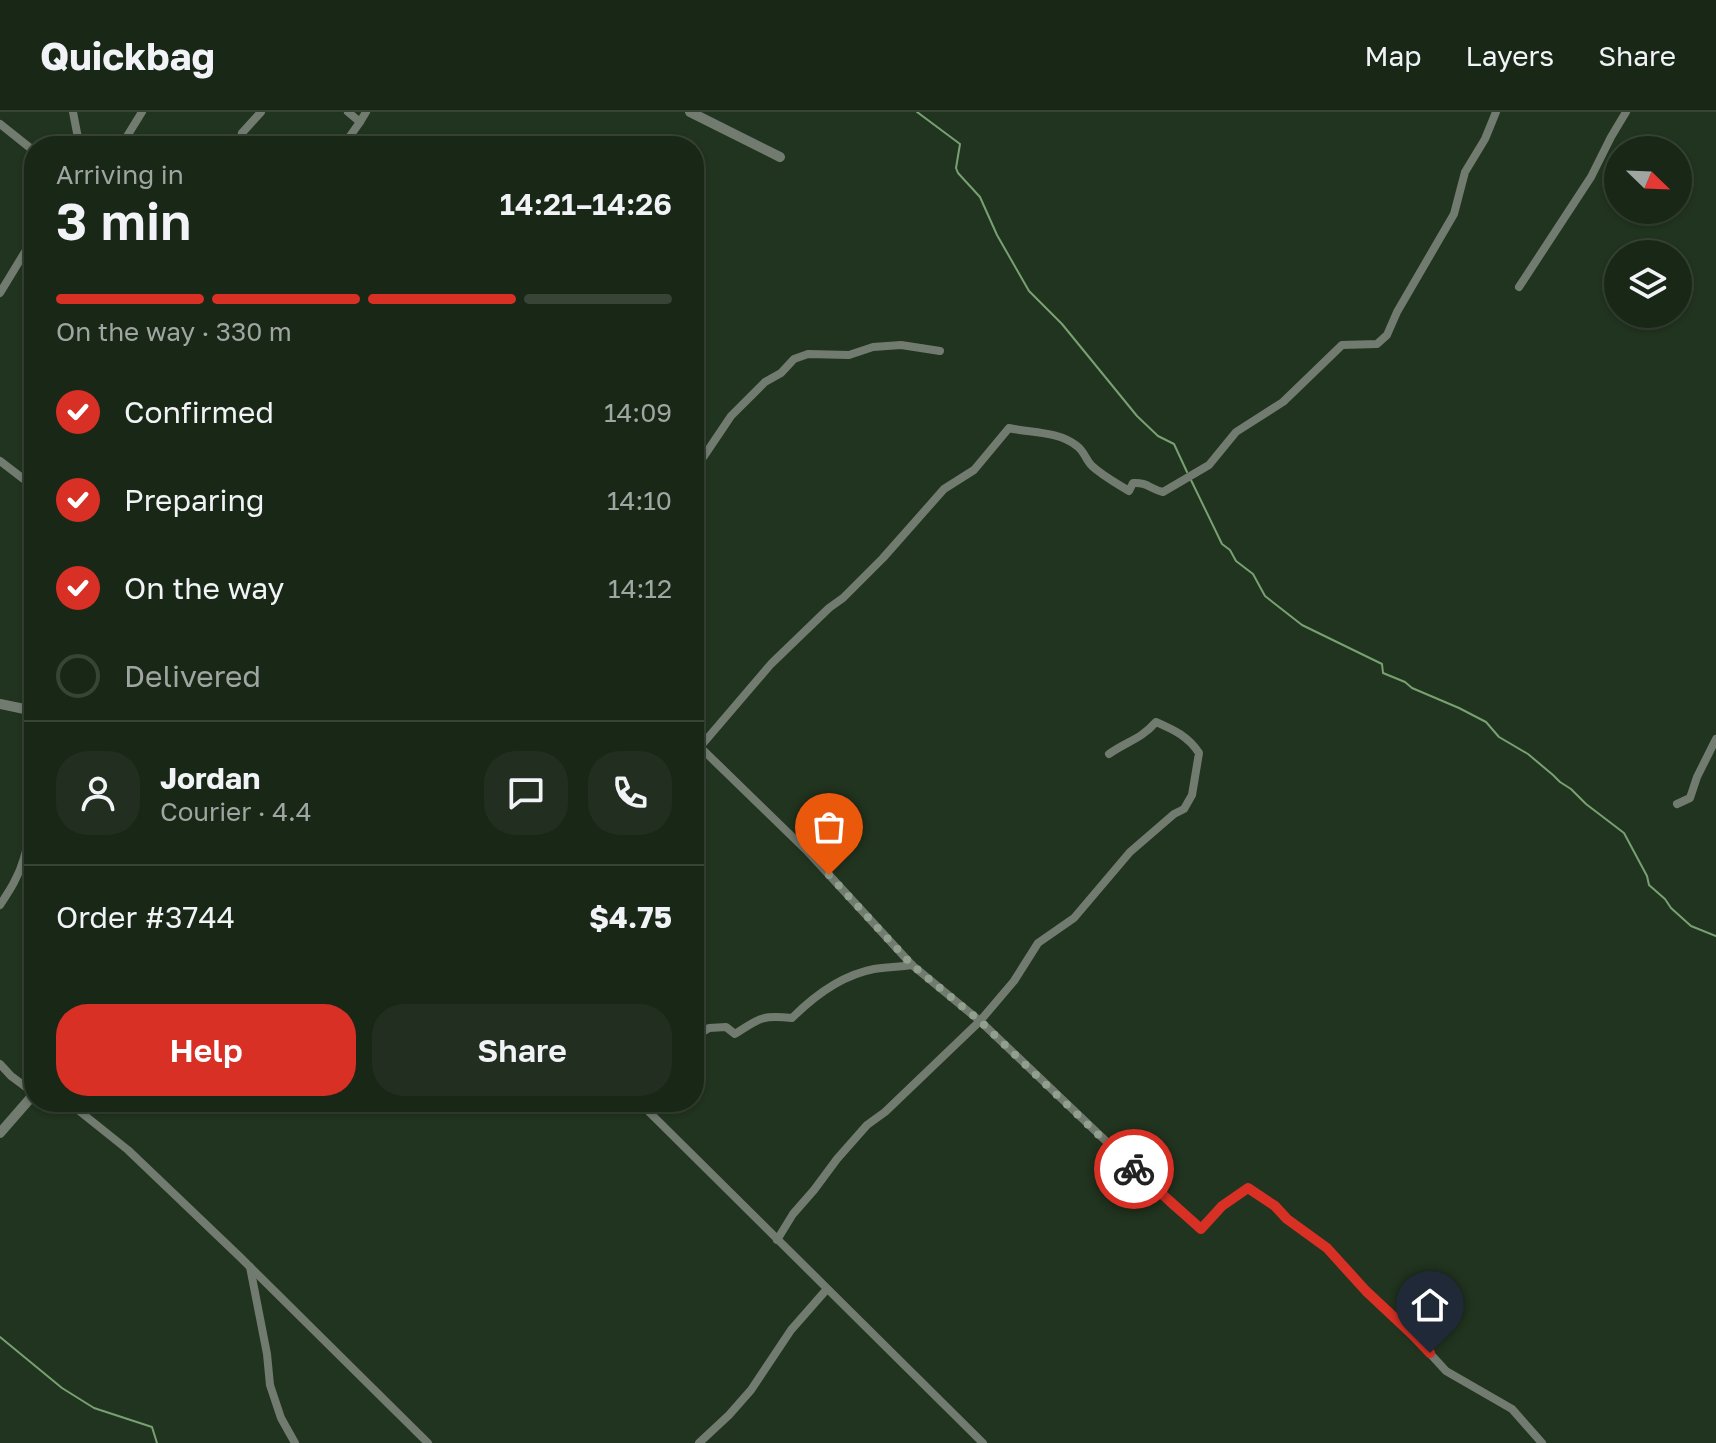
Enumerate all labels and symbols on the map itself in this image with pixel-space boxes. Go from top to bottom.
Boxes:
north arrow [1604,136,1692,224]
pin [795,793,863,875]
courier [1094,1129,1174,1209]
pin [1396,1271,1464,1353]

